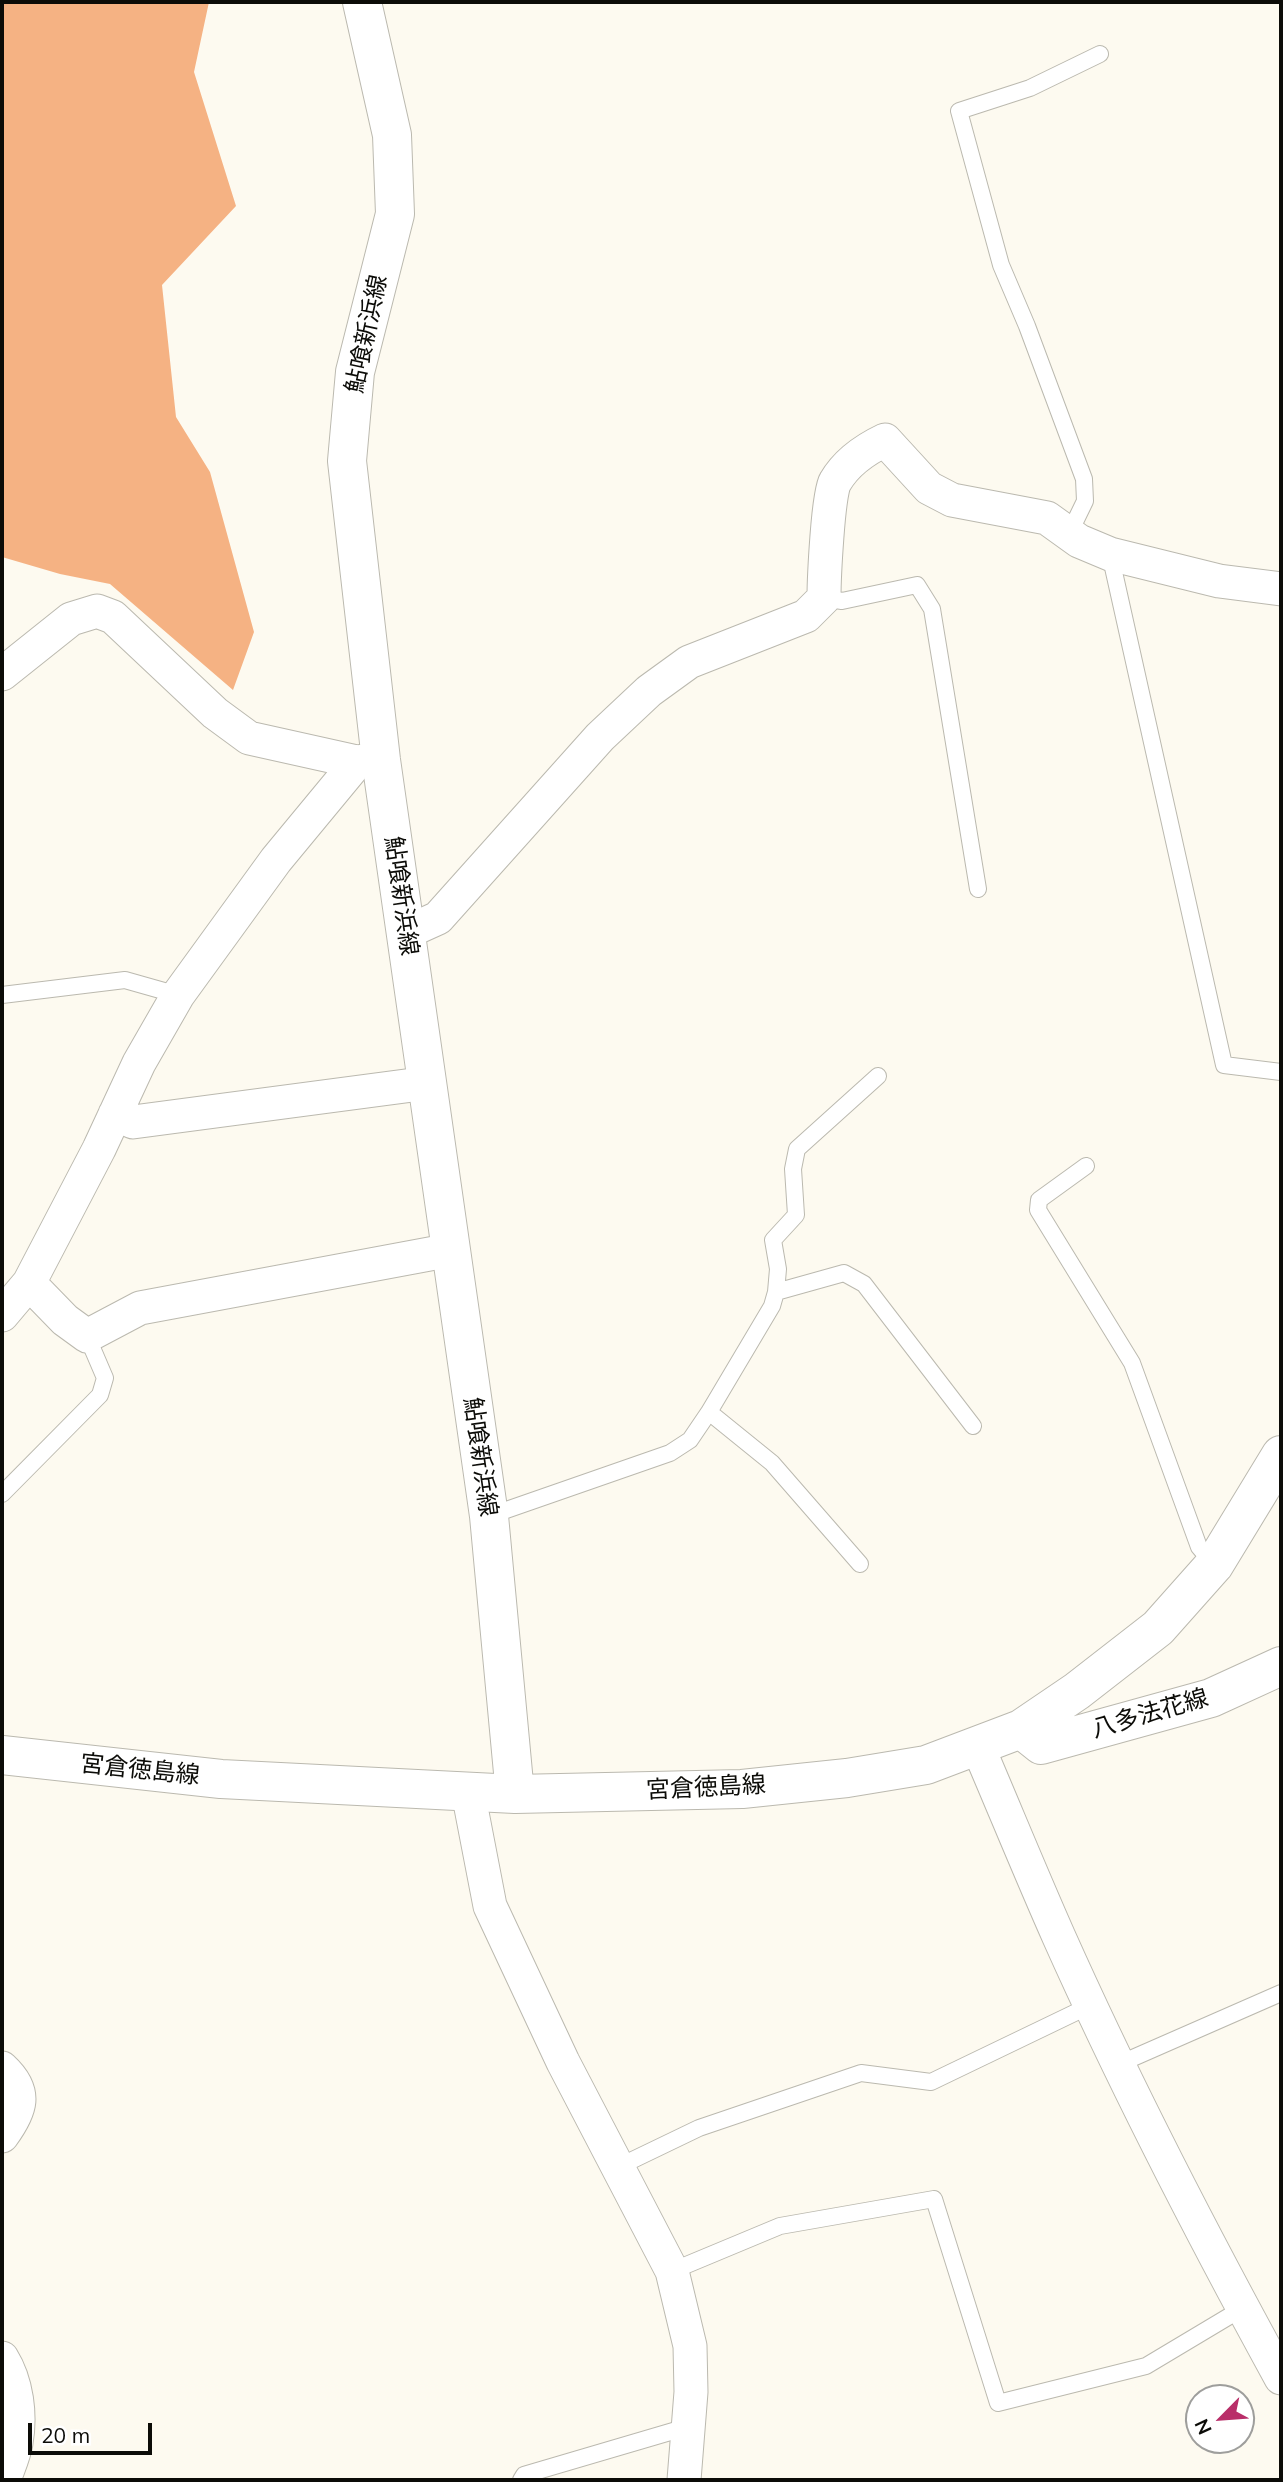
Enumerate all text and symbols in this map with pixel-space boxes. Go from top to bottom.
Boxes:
street label: 鮎喰新浜線 [340,272,394,396]
street label: 鮎喰新浜線 [378,835,424,957]
street label: 鮎喰新浜線 [457,1396,503,1518]
street label: 八多法花線 [1088,1684,1212,1744]
street label: 宮倉徳島線 [79,1749,201,1791]
street label: 宮倉徳島線 [645,1770,767,1806]
north arrow [1185,2384,1255,2454]
scale bar [32,2408,156,2452]
text: N [1189,2415,1217,2439]
text: 20 m [41,2422,90,2448]

